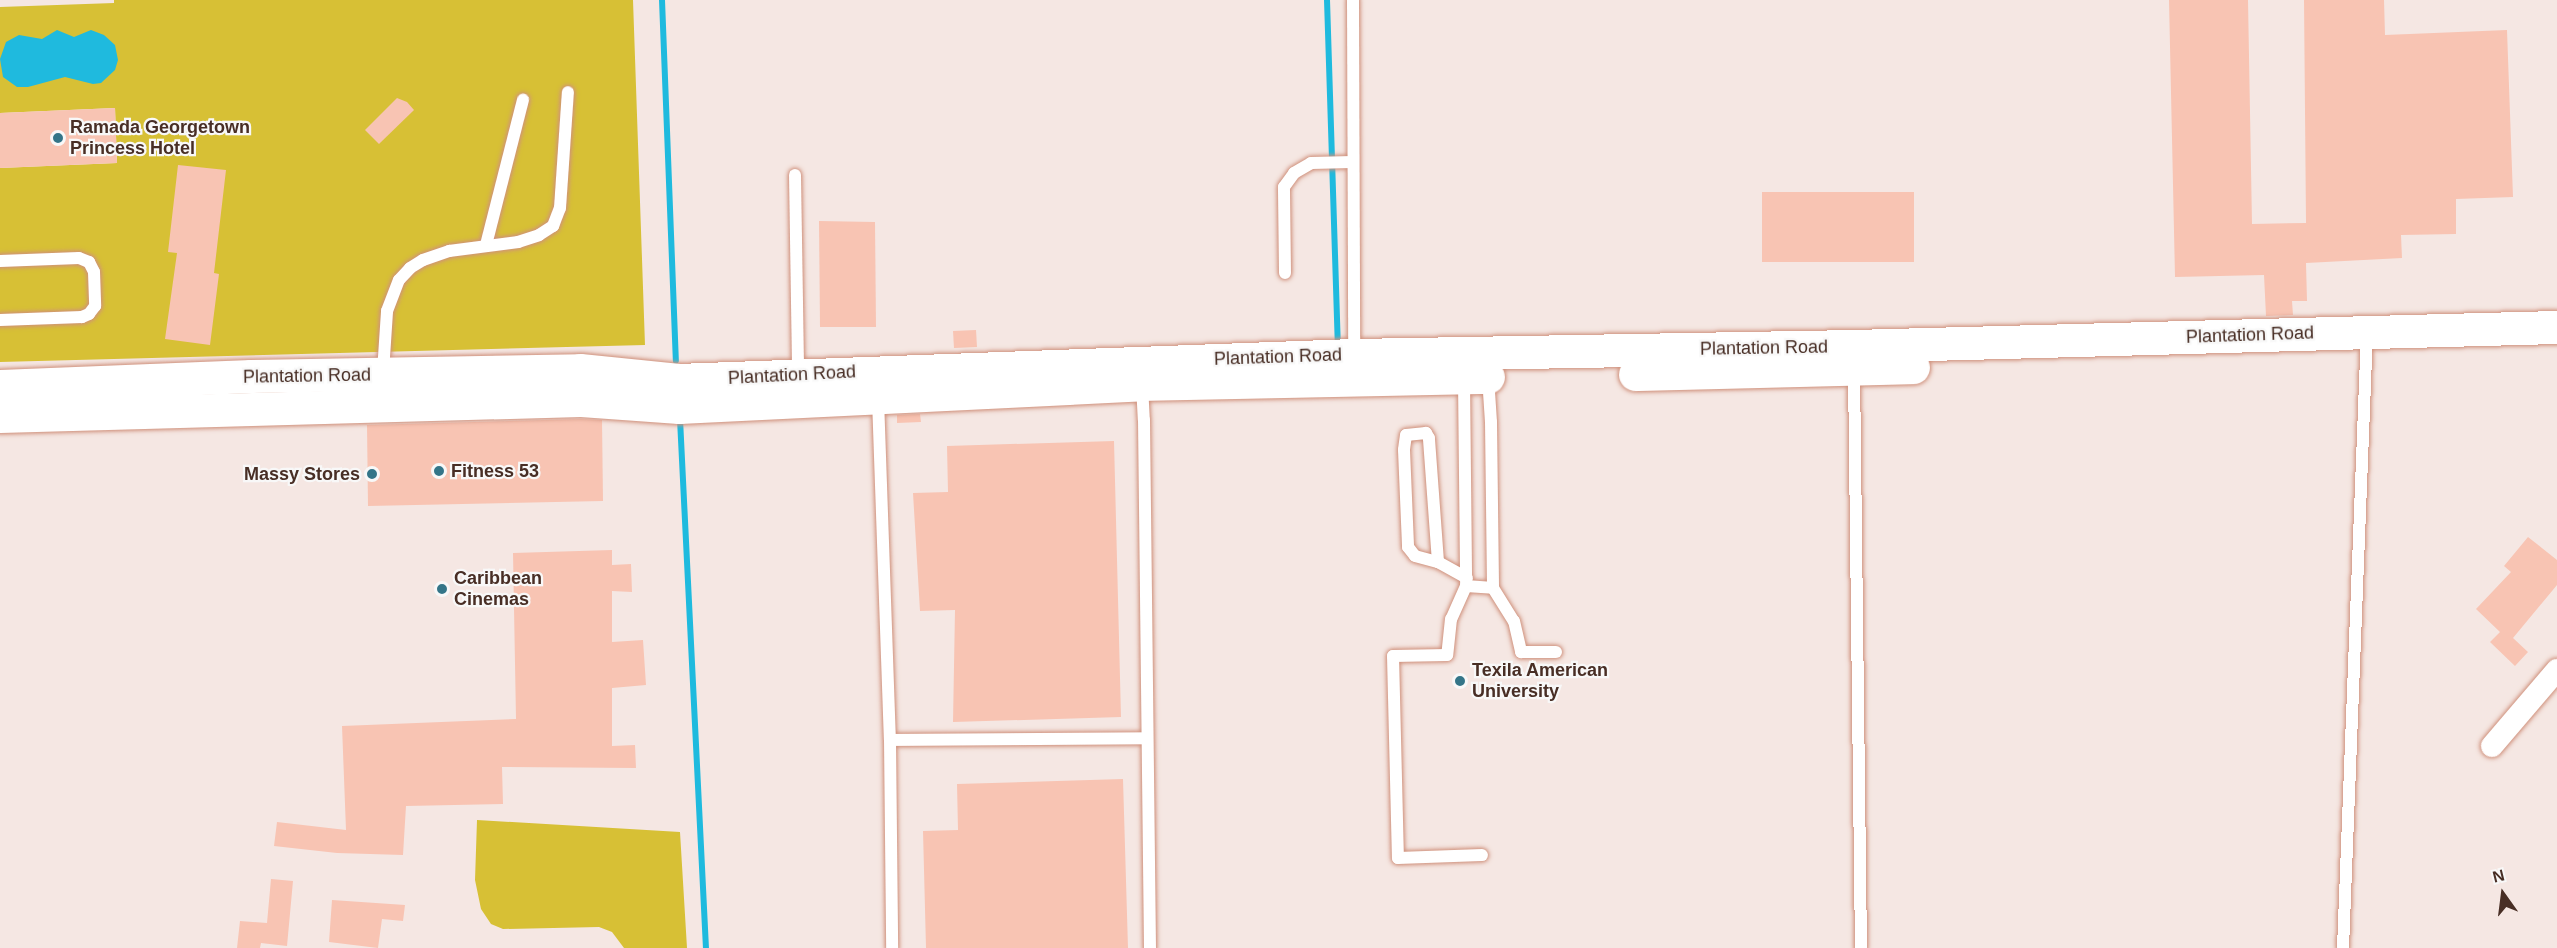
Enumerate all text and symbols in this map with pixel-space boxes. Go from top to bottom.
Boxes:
place label: Ramada Georgetown Princess Hotel [70,117,250,160]
marker: Ramada Georgetown Princess Hotel [51,131,65,145]
street label: Plantation Road [2186,322,2314,348]
street label: Plantation Road [1700,336,1828,360]
street label: Plantation Road [1214,344,1342,370]
street label: Plantation Road [727,361,857,389]
street label: Plantation Road [243,364,371,388]
place label: Fitness 53 [451,460,539,482]
place label: Massy Stores [244,463,360,485]
marker: Fitness 53 [432,464,446,478]
marker: Massy Stores [365,467,379,481]
place label: Caribbean Cinemas [454,568,542,610]
marker: Caribbean Cinemas [435,582,449,596]
place label: Texila American University [1472,660,1609,702]
marker: Texila American University [1453,674,1467,688]
north arrow [2473,864,2533,924]
text: N [2491,866,2506,886]

